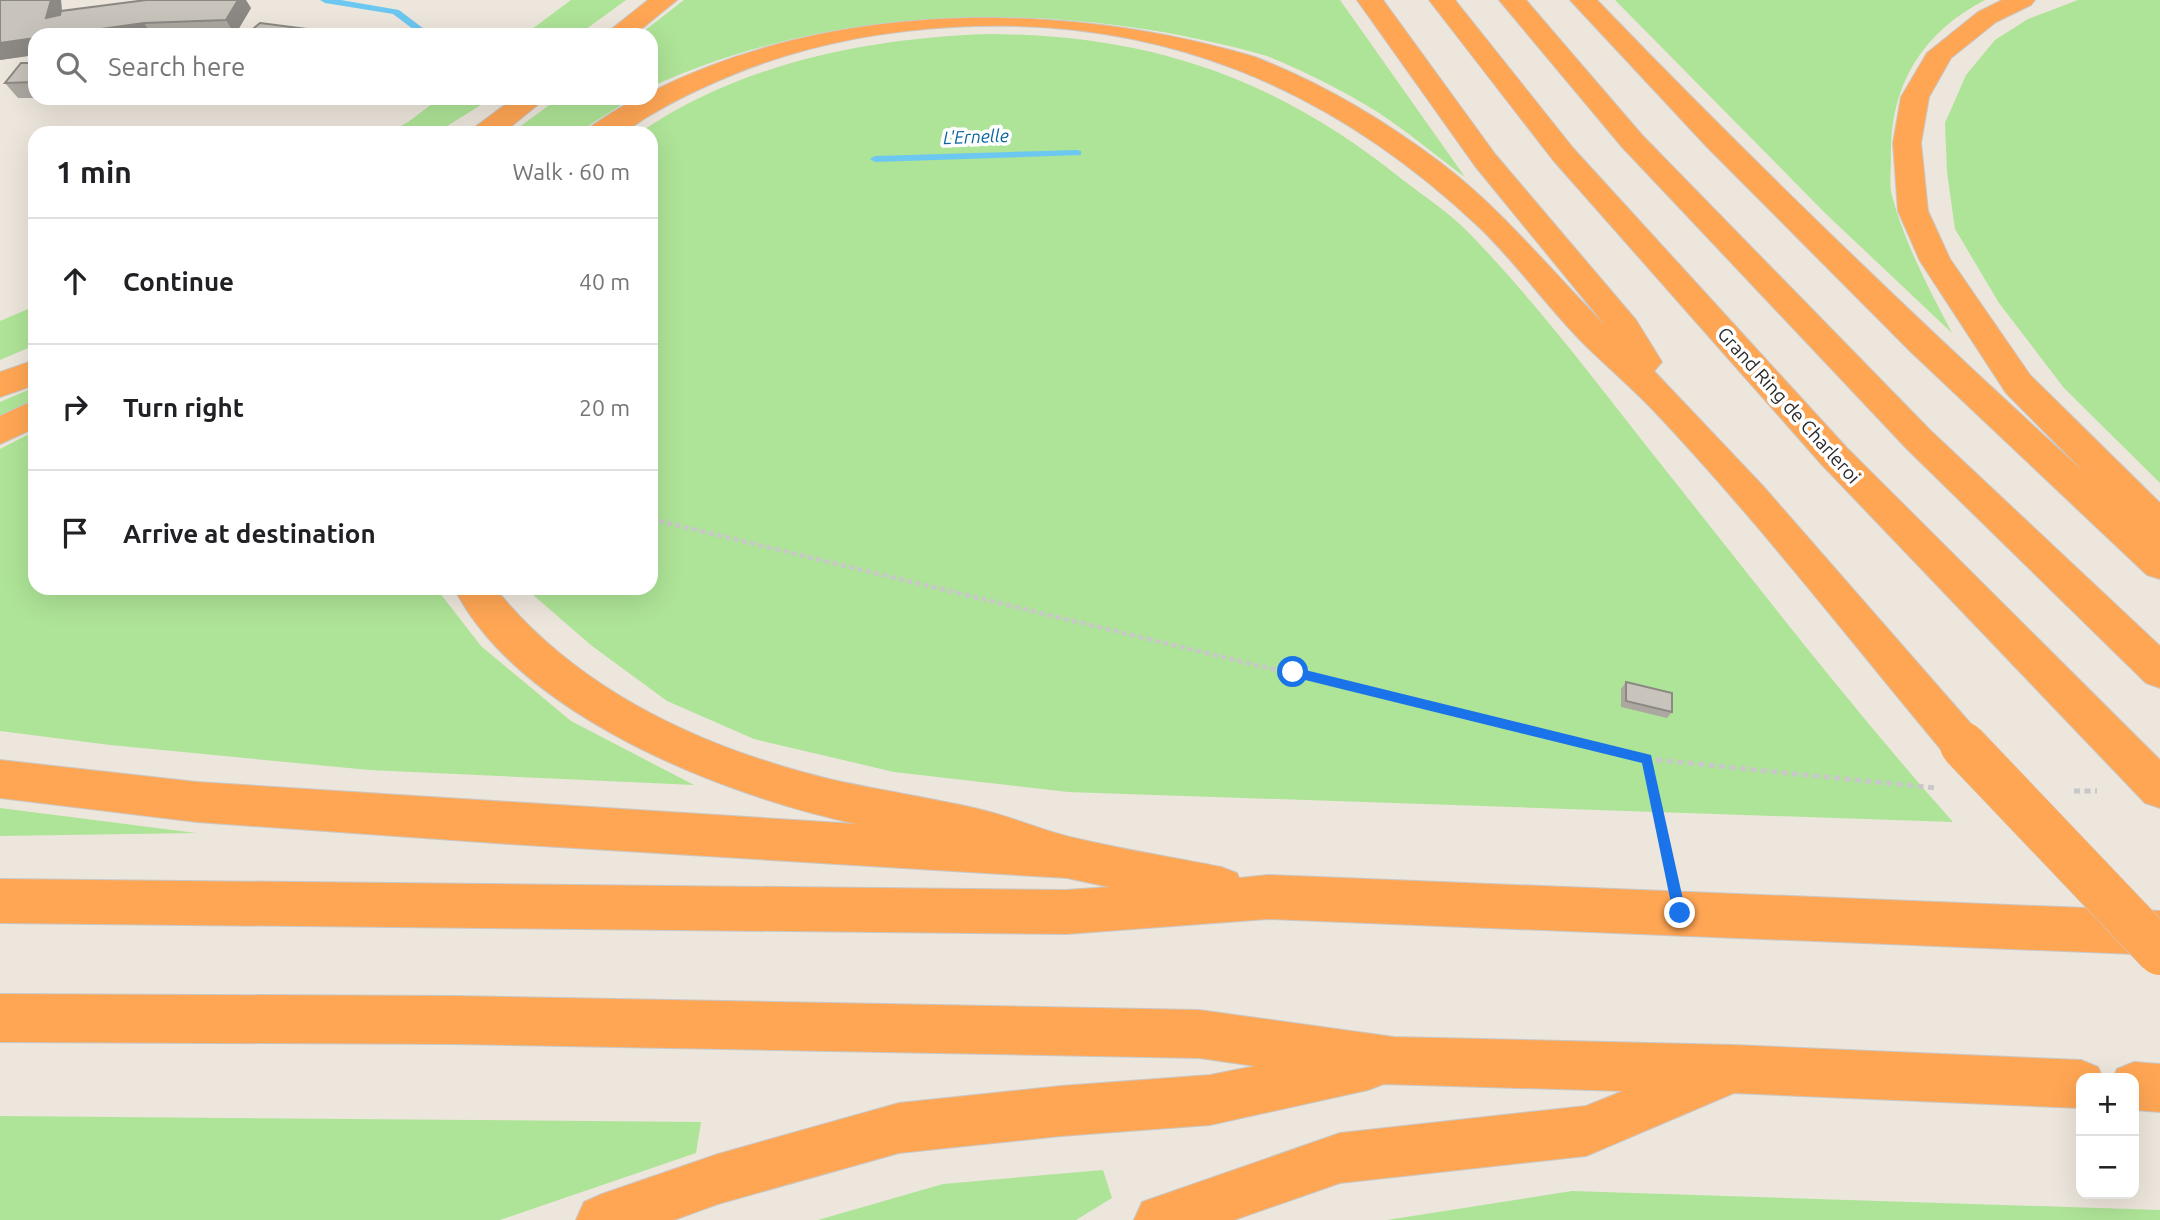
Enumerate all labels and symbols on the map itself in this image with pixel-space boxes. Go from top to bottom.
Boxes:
water label: L'Ernelle [943,125,1009,147]
street label: Grand Ring de Charleroi [1713,322,1865,488]
route start [1277,656,1308,687]
route end [1664,897,1695,928]

